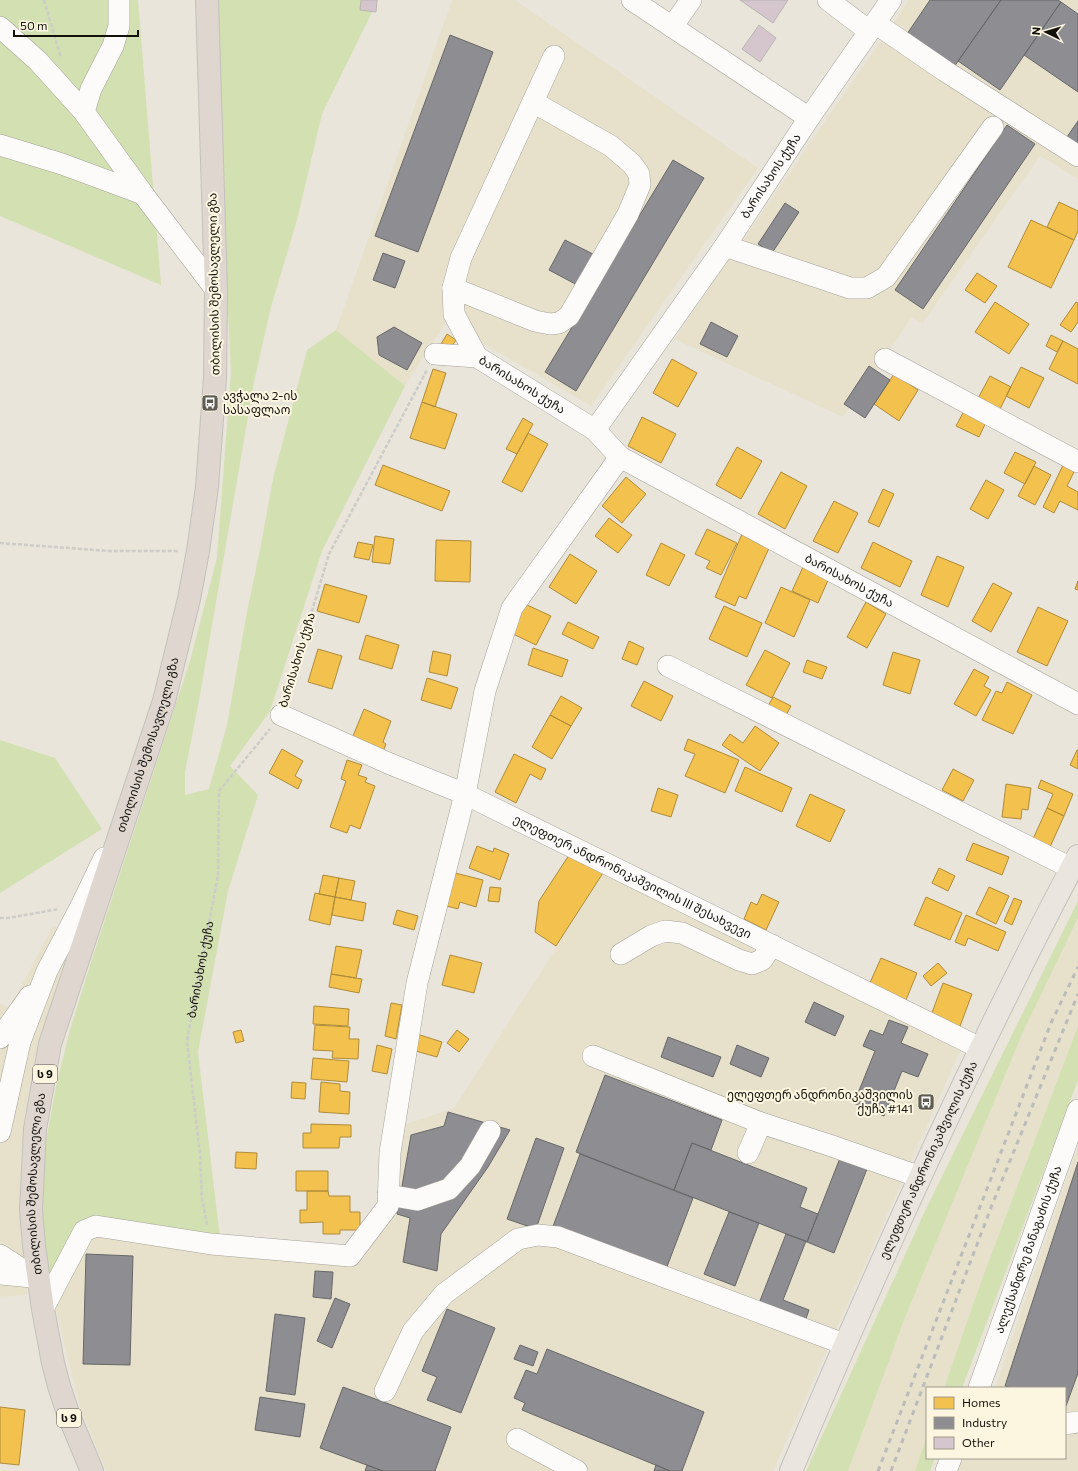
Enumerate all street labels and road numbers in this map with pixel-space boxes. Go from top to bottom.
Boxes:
street label: ბარისახოს ქუჩა [737,130,803,221]
street label: თბილისის შემოსავლელი გზა [204,193,224,375]
street label: ბარისახოს ქუჩა [477,352,568,416]
street label: ბარისახოს ქუჩა [803,550,896,609]
street label: ბარისახოს ქუჩა [275,610,318,709]
street label: თბილისის შემოსავლელი გზა [113,656,181,834]
street label: ელეფთერ ანდრონიკაშვილის III შესახვევი [511,811,754,940]
street label: ბარისახოს ქუჩა [183,919,215,1019]
street label: ელეფთერ ანდრონიკაშვილის ქუჩა [876,1058,980,1261]
road number: ს 9 [33,1065,57,1083]
street label: თბილისის შემოსავლელი გზა [23,1092,47,1276]
street label: ალექსანდრე მანაგაძის ქუჩა [991,1163,1064,1335]
road number: ს 9 [57,1409,81,1427]

